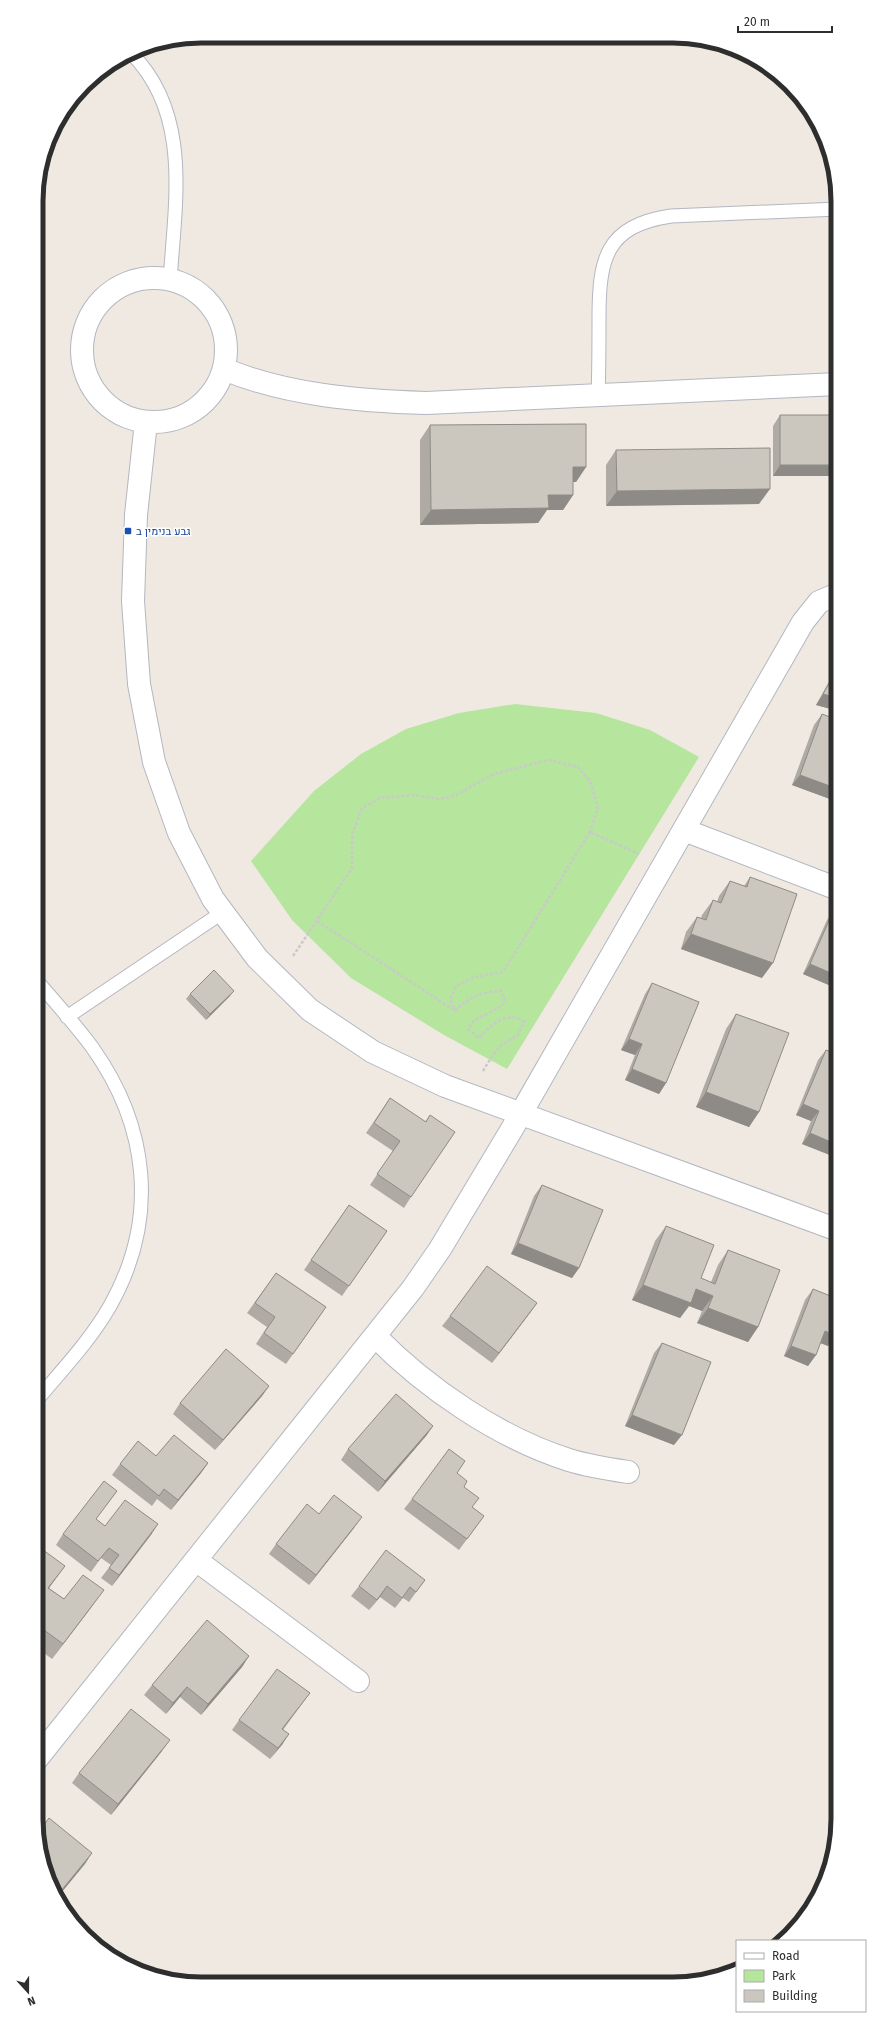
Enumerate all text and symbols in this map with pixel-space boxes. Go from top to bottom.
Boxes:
scale bar [738,8,832,34]
text: 20 m [744,15,770,29]
place label: גבע בנימין ב [136,525,191,538]
marker: גבע בנימין ב [123,526,133,536]
legend [736,1940,866,2012]
text: Road [772,1949,800,1963]
text: Park [772,1969,796,1983]
north arrow [8,1972,48,2012]
text: Building [772,1989,818,2003]
text: N [26,1993,37,2008]

